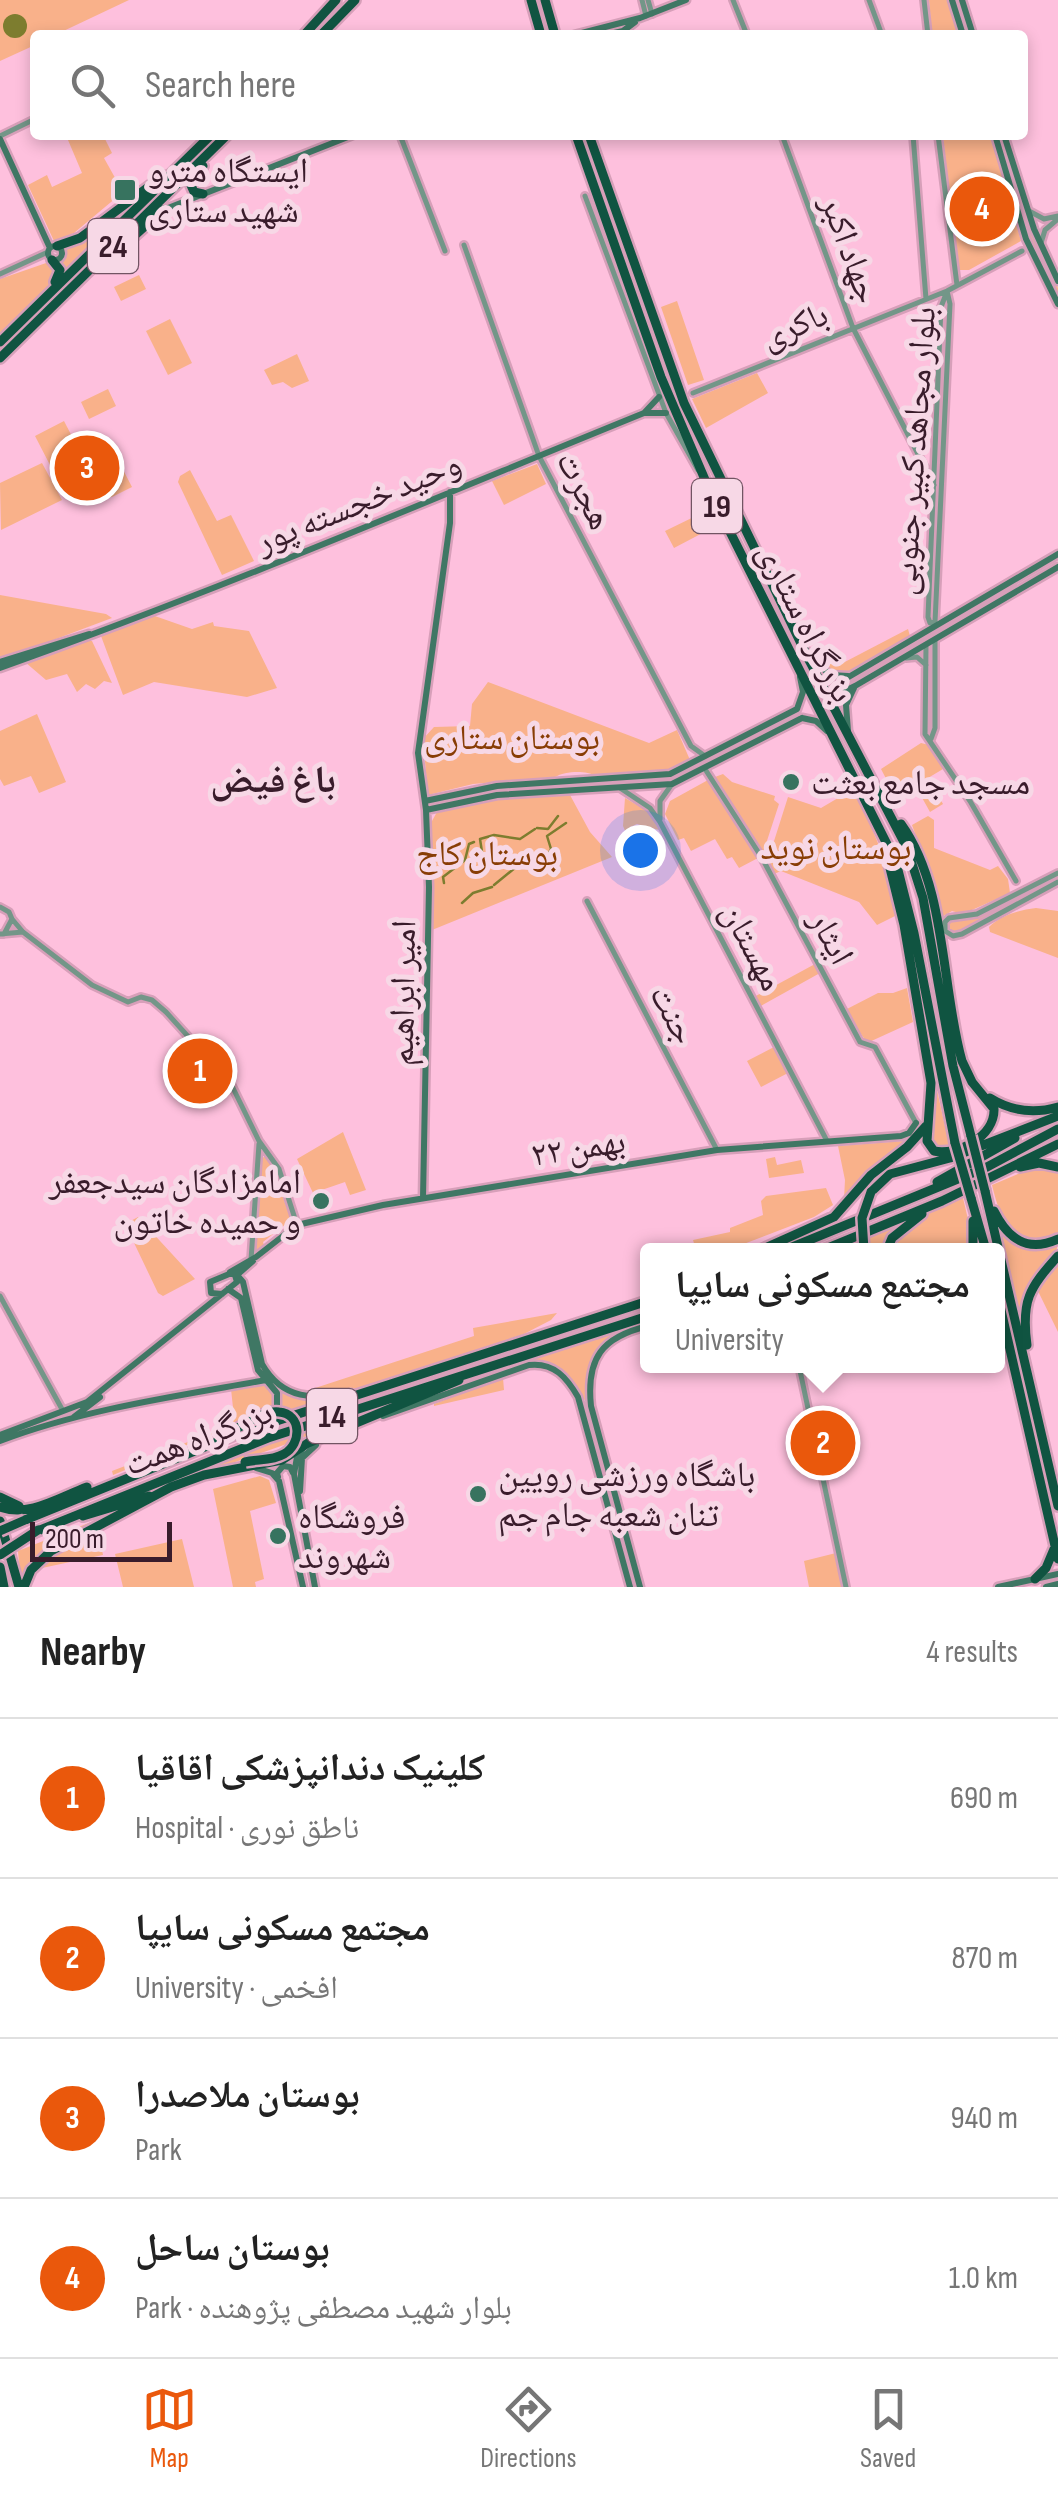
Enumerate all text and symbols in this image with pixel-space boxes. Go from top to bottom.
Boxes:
search box [30,30,1028,140]
icon: search [65,58,120,113]
text: Search here [145,63,296,108]
place label: ایستگاه مترو شهید ستاری [148,150,308,233]
pin: 4 [950,172,1014,246]
marker: ایستگاه مترو شهید ستاری [112,177,138,203]
street label: جهاد اکبر [810,189,889,309]
road number: 24 [88,219,138,273]
street label: باکری [755,293,835,360]
street label: بلوار مجاهد کبیر جنوبی [883,305,946,597]
pin: 3 [54,430,120,506]
street label: وحید خجسته پور [248,443,468,565]
street label: هجرت [546,444,621,537]
road number: 19 [692,479,742,533]
street label: بزرگراه ستاری [747,536,864,710]
park label: بوستان ستاری [424,717,600,760]
district label: باغ فیض [210,758,336,803]
place label: مسجد جامع بعثت [811,762,1030,805]
marker: مسجد جامع بعثت [780,771,802,793]
your location [615,825,666,876]
park label: بوستان نوید [760,827,912,870]
park label: بوستان کاج [416,833,558,876]
street label: مهستان [711,895,793,999]
street label: ایثار [798,902,863,972]
street label: امیر ابراهیم [381,920,426,1066]
street label: جنت [639,978,706,1052]
pin: 1 [168,1034,232,1108]
street label: ۲۲ بهمن [528,1120,628,1177]
place label: امامزادگان سیدجعفر و حمیده خاتون [48,1161,301,1244]
marker: امامزادگان سیدجعفر و حمیده خاتون [310,1190,332,1212]
popup [640,1243,1005,1373]
text: مجتمع مسکونی سایپا [675,1263,970,1308]
text: University [675,1321,784,1360]
road number: 14 [307,1389,357,1443]
street label: بزرگراه همت [119,1391,279,1486]
pin: 2 [790,1406,856,1480]
place label: باشگاه ورزشی رویین تنان شعبه جام جم [498,1454,755,1537]
marker: باشگاه ورزشی رویین تنان شعبه جام جم [467,1483,489,1505]
place label: فروشگاه شهروند [298,1496,405,1579]
scale bar [30,1517,172,1562]
text: 200 m [45,1523,104,1556]
marker: فروشگاه شهروند [267,1525,289,1547]
text: Nearby [40,1627,146,1678]
text: 4 results [926,1633,1018,1672]
text: کلینیک دندانپزشکی اقاقیا [135,1746,485,1791]
text: 1 [66,1779,79,1818]
text: 690 m [950,1779,1018,1818]
text: Hospital · ناطق نوری [135,1809,359,1848]
text: مجتمع مسکونی سایپا [135,1906,430,1951]
text: 2 [65,1939,80,1978]
text: 870 m [952,1939,1018,1978]
text: University · افخمی [135,1969,338,2008]
text: بوستان ملاصدرا [135,2073,360,2118]
text: 3 [65,2099,80,2138]
text: 940 m [951,2099,1018,2138]
text: Park [135,2131,182,2170]
text: بوستان ساحل [135,2226,330,2271]
text: 4 [65,2259,80,2298]
text: 1.0 km [949,2259,1018,2298]
text: Park · بلوار شهید مصطفی پژوهنده [135,2289,512,2328]
tab: Map [142,2382,197,2475]
tab: Directions [480,2382,577,2475]
tab: Saved [860,2382,916,2475]

